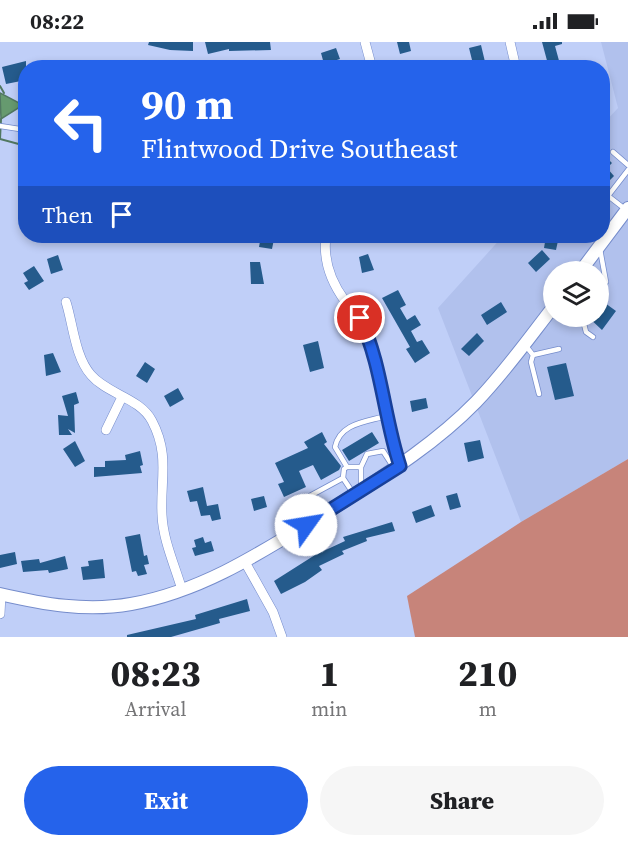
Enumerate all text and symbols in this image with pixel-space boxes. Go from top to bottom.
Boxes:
text: 08:22 [30,6,84,36]
text: 90 m [141,75,234,133]
icon: left [42,84,120,162]
text: Flintwood Drive Southeast [141,130,458,167]
icon: arrive [105,198,138,231]
text: Then [42,200,93,230]
map controls [543,261,609,327]
button: layers [543,261,609,327]
pin [334,292,385,343]
icon: arrive [343,301,376,334]
position arrow [274,493,338,557]
text: 08:23 [111,649,201,698]
text: 1 [319,649,339,698]
text: 210 [458,649,517,698]
text: Arrival [125,695,187,723]
text: min [311,695,347,723]
text: m [479,695,497,723]
button: Exit [24,766,308,835]
button: Share [320,766,604,835]

